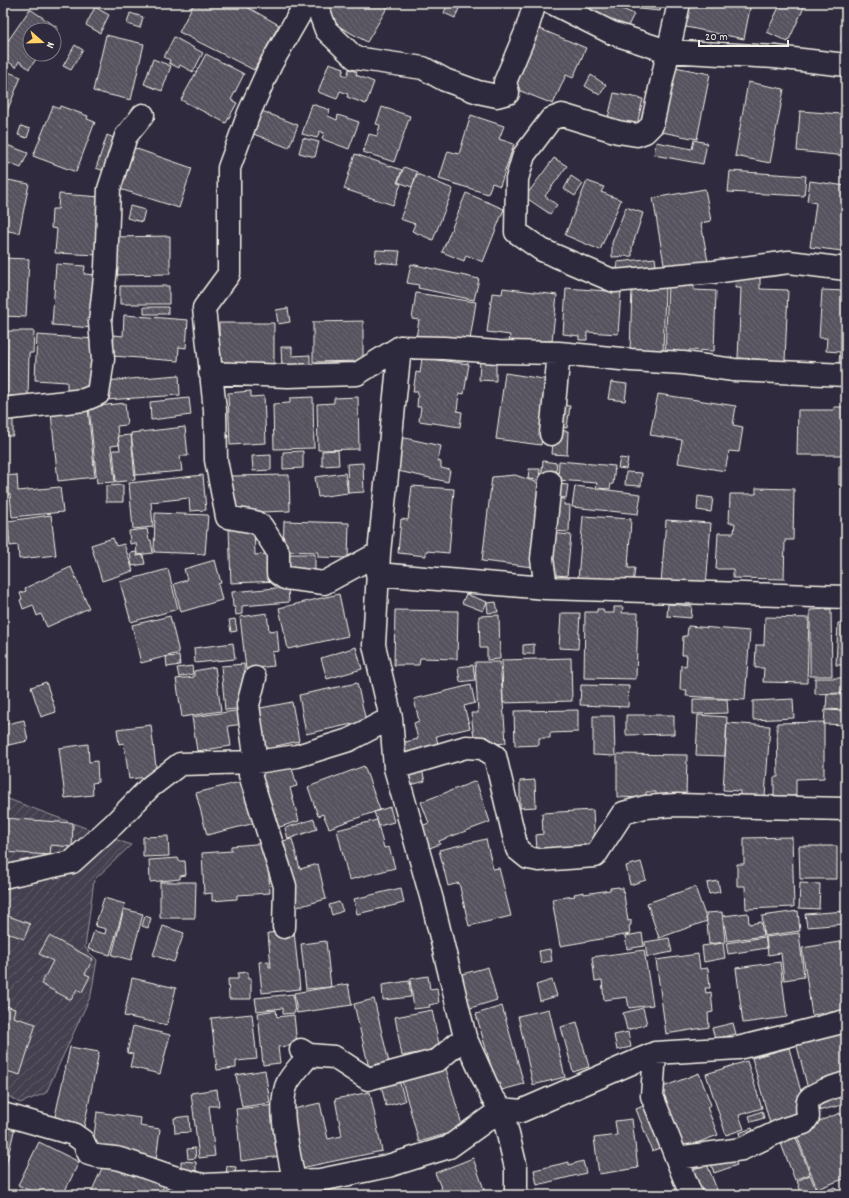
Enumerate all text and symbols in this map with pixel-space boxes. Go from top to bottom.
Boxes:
north arrow [22,22,62,62]
scale bar [699,22,788,48]
text: 20 m [705,29,728,46]
text: N [41,39,58,51]

